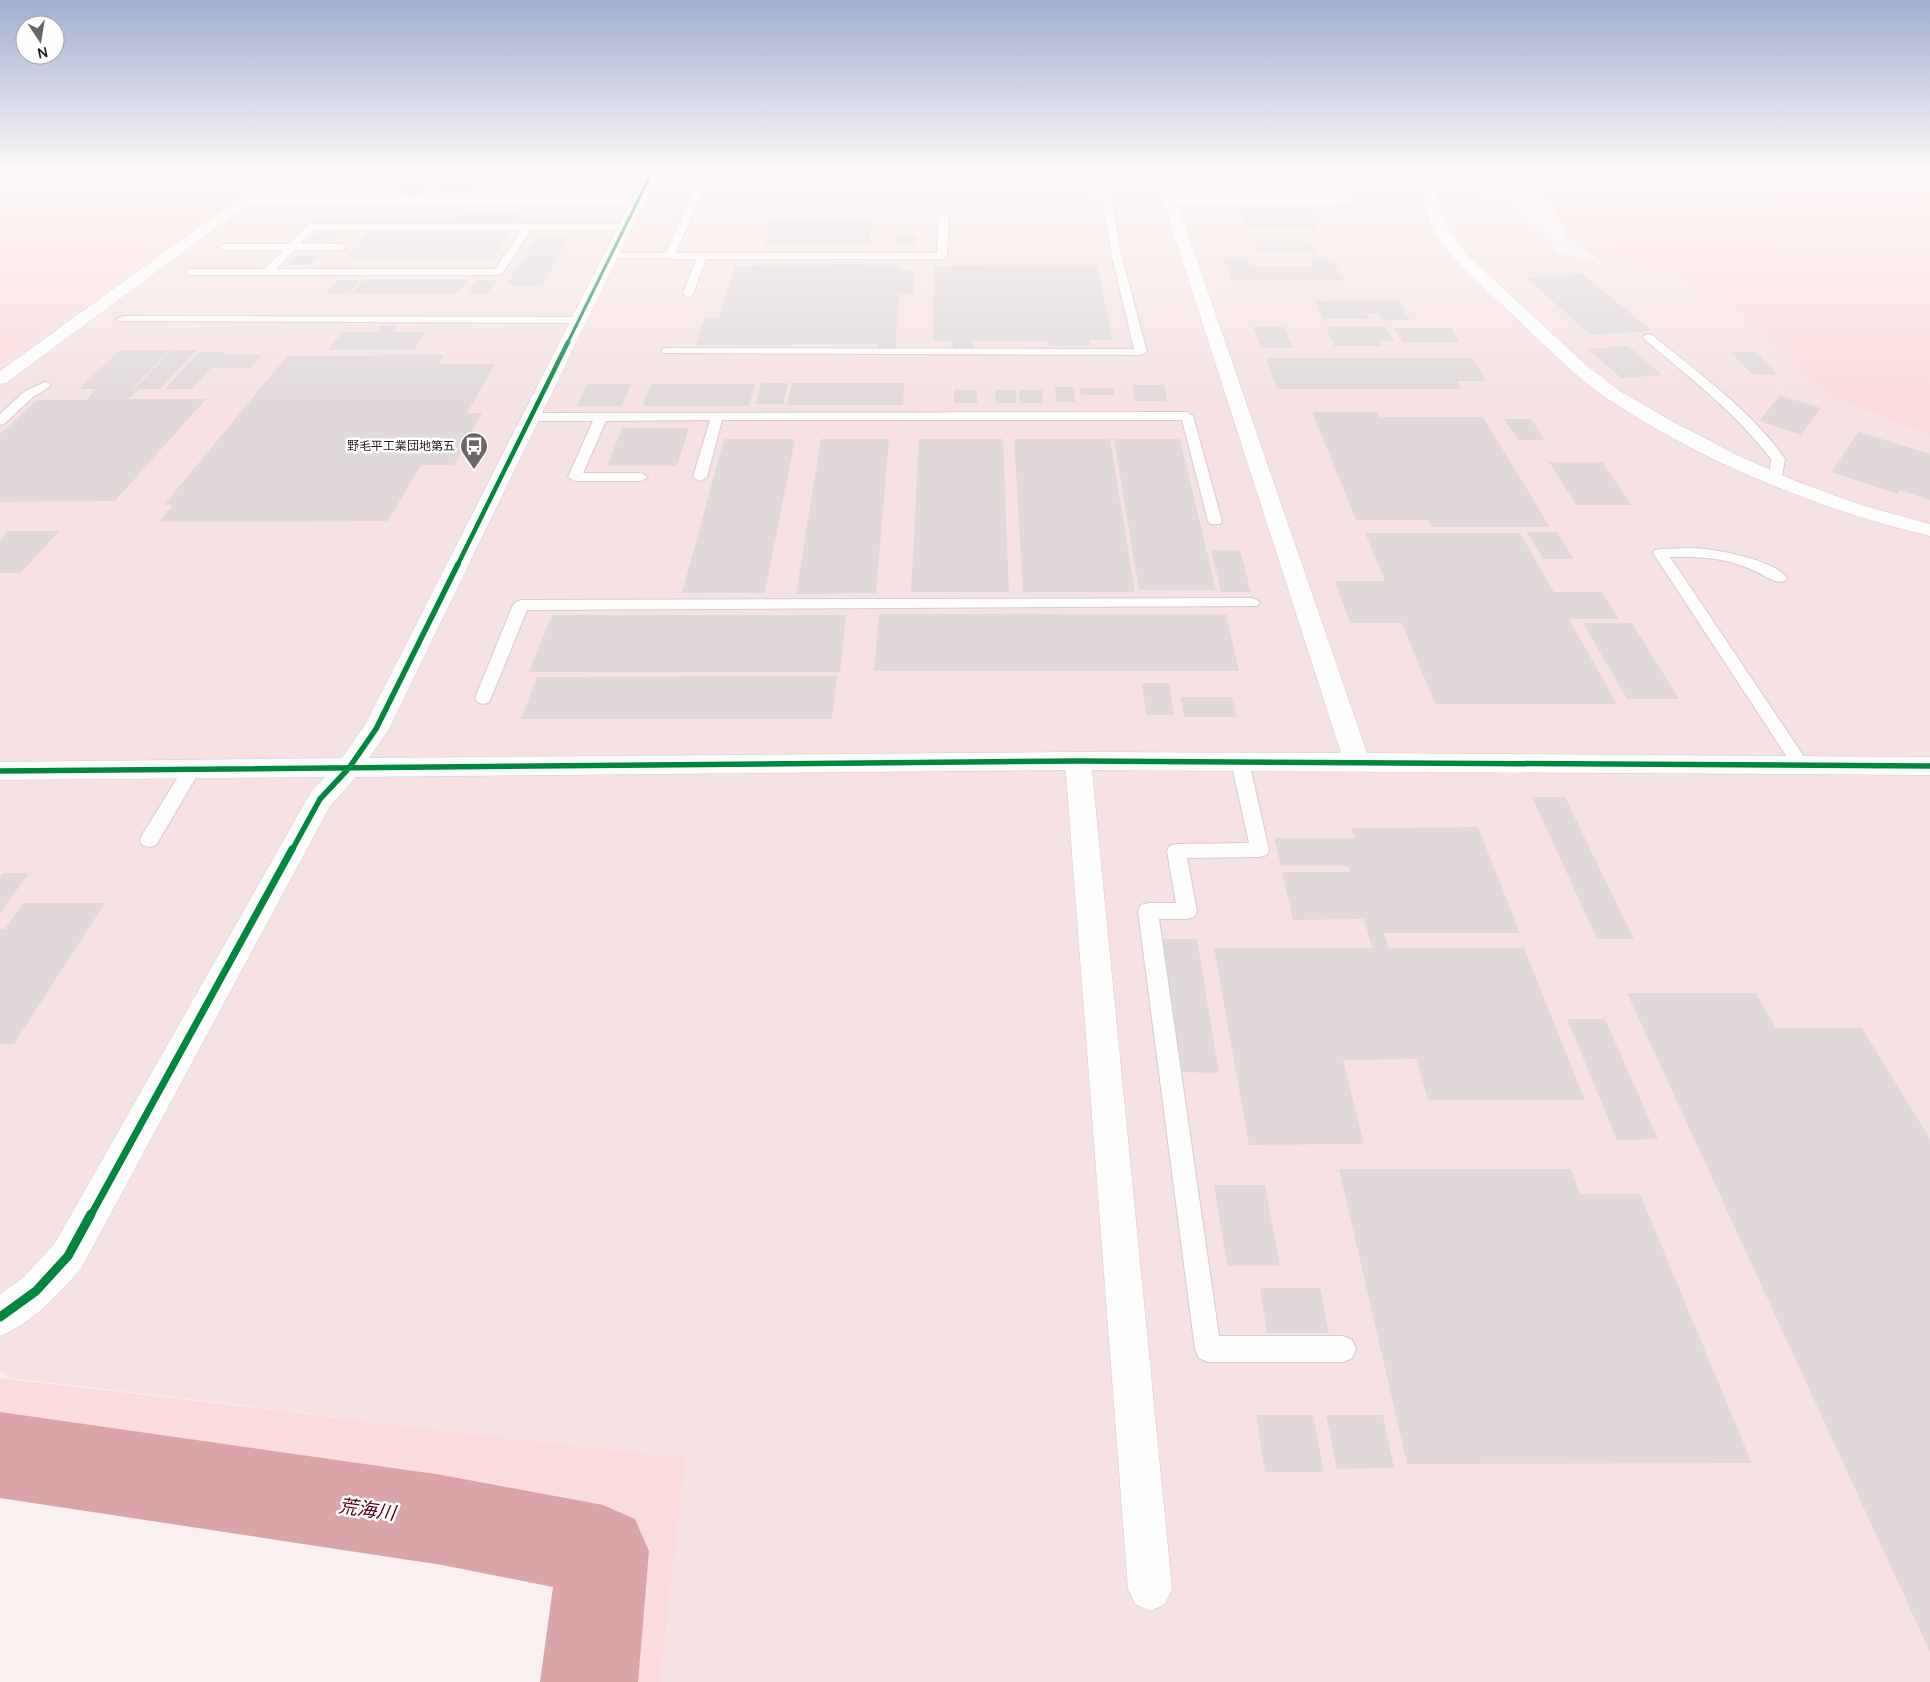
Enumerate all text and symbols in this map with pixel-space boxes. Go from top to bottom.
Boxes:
north arrow [15,15,65,65]
text: N [36,43,50,64]
bus stop icon: 野毛平工業団地第五 [459,431,489,470]
place label: 野毛平工業団地第五 [347,437,455,454]
water label: 荒海川 [337,1492,399,1526]

